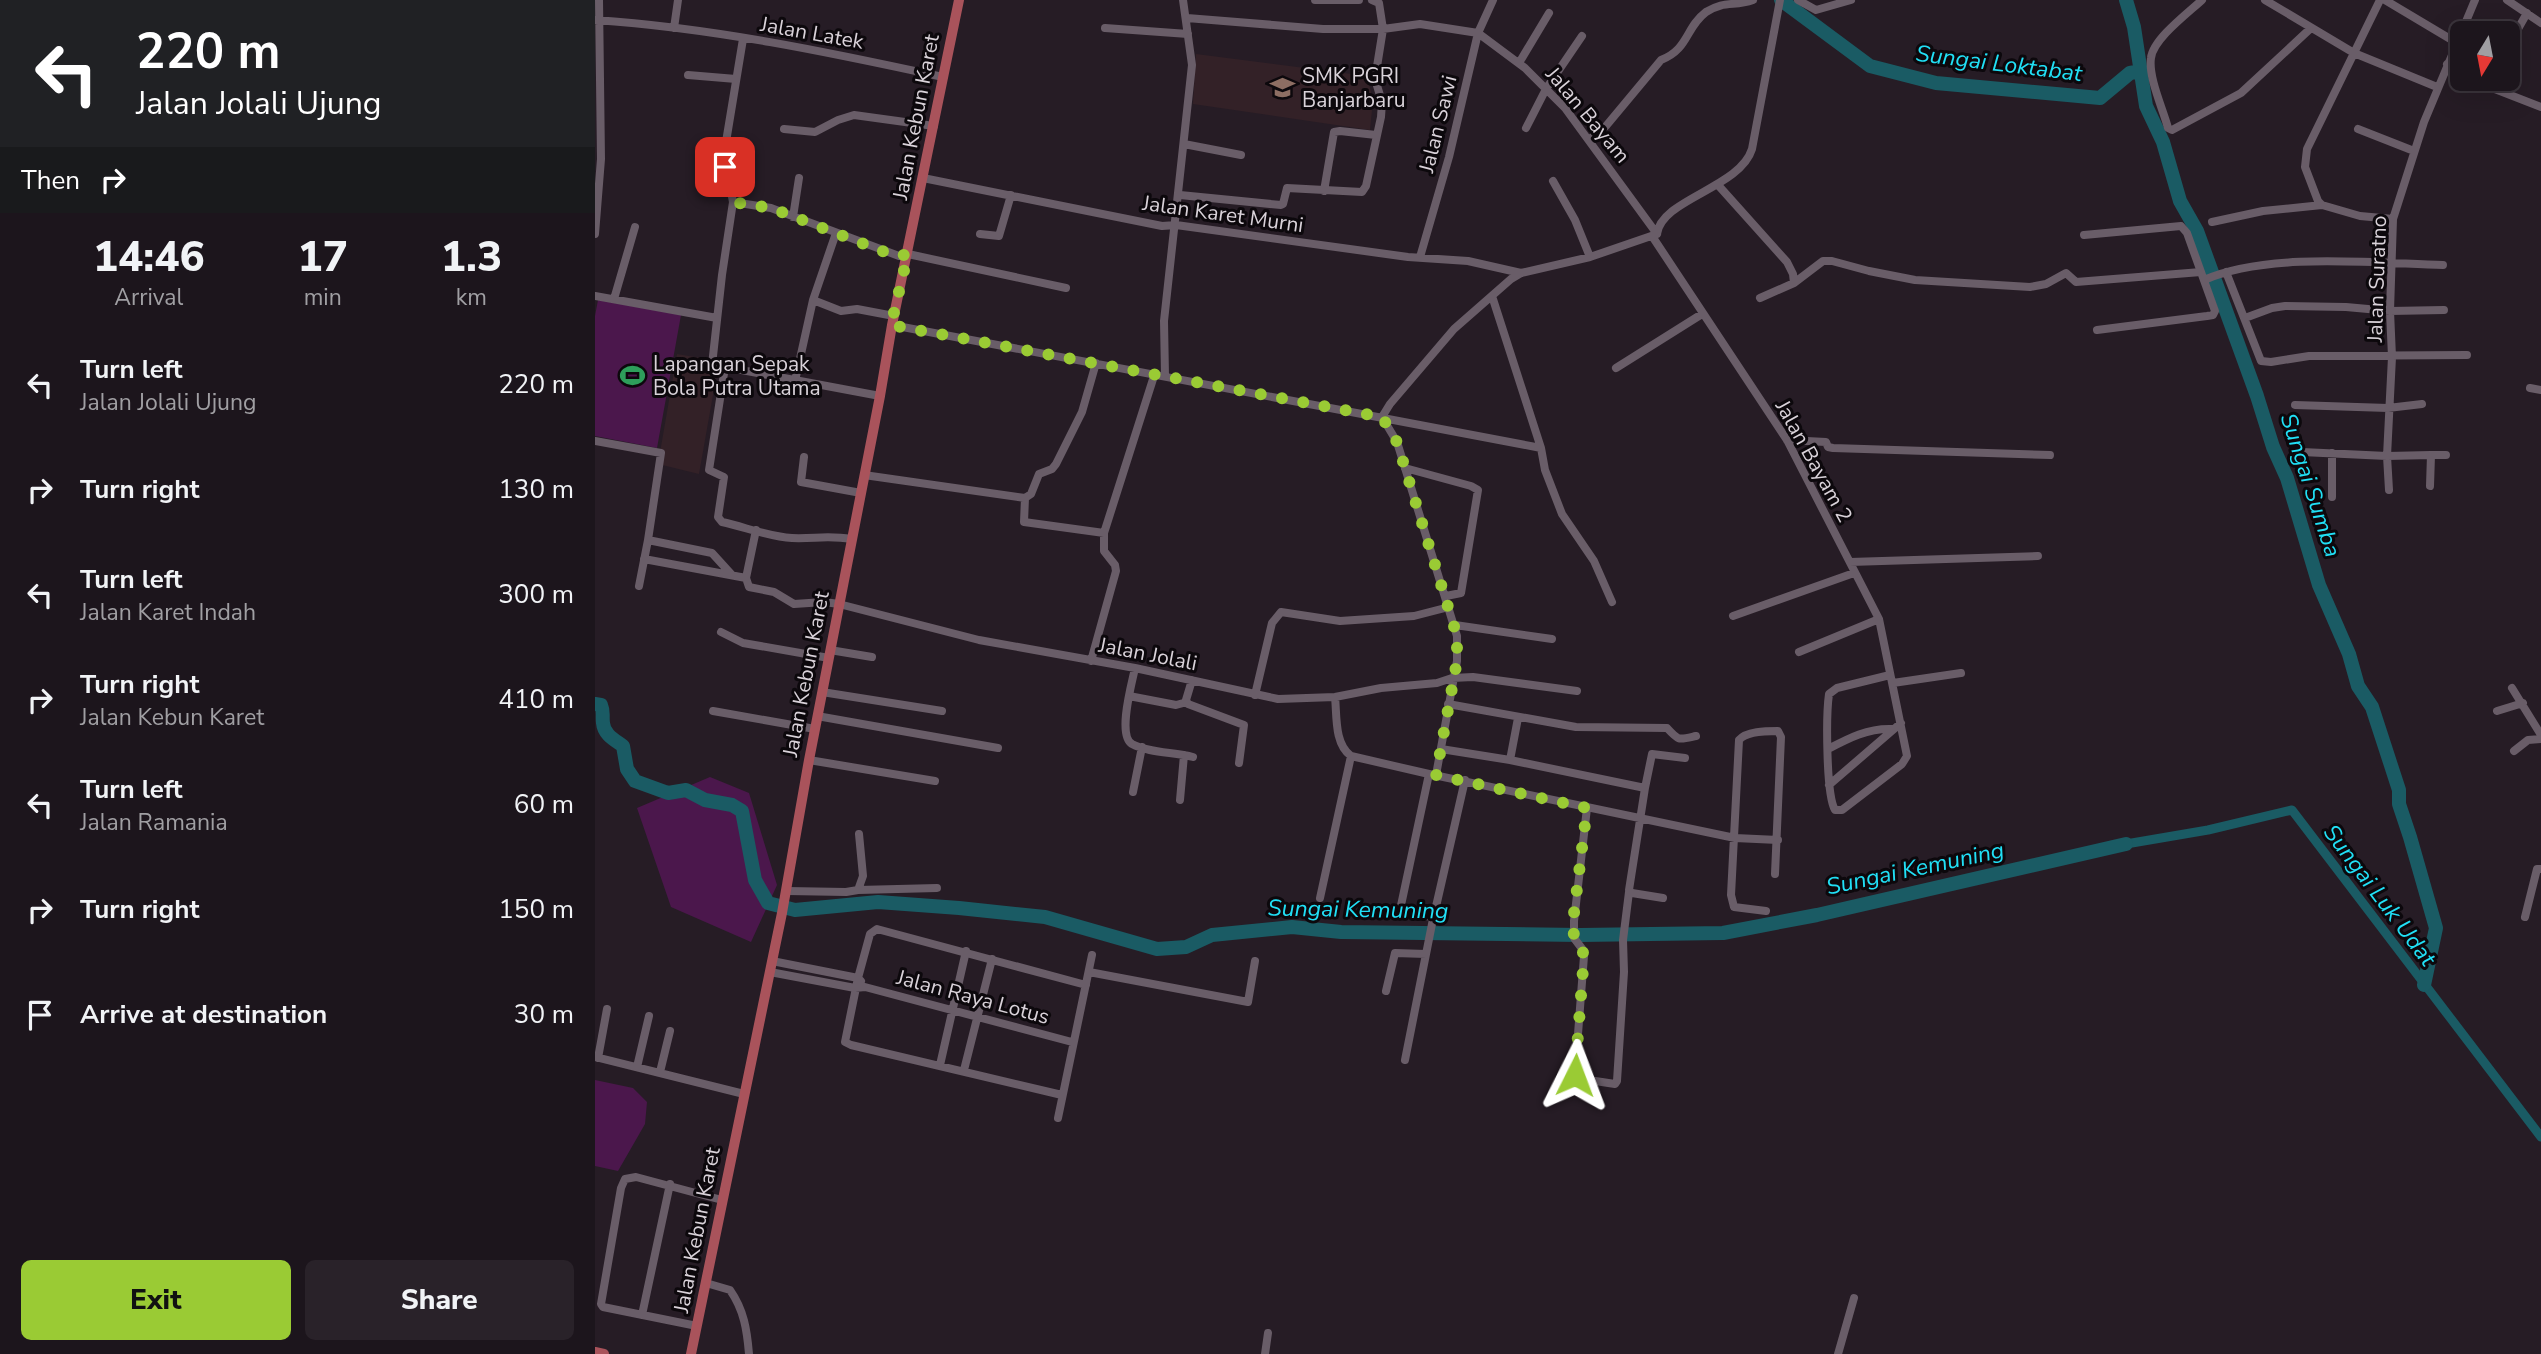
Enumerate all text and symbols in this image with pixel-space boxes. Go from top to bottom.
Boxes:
street label: Jalan Latek [757,10,866,56]
text: 220 m [136,18,280,85]
north arrow [2450,21,2520,91]
map controls [2450,21,2520,91]
icon: left [21,28,112,119]
street label: Jalan Kebun Karet [886,31,946,203]
water label: Sungai Loktabat [1914,38,2085,89]
street label: Jalan Bayam [1539,60,1636,169]
place label: SMK PGRI Banjarbaru [1302,62,1406,114]
street label: Jalan Sawi [1412,73,1464,176]
school or university icon: SMK PGRI Banjarbaru [1268,74,1296,102]
text: Jalan Jolali Ujung [136,82,382,125]
pin [695,137,755,197]
icon: arrive [706,148,744,186]
icon: right [94,161,132,199]
text: Then [21,163,80,198]
street label: Jalan Karet Murni [1140,189,1305,239]
street label: Jalan Suratno [2361,215,2393,344]
text: 14:46 [93,229,205,286]
text: 17 [297,229,348,286]
text: 1.3 [441,229,502,286]
text: Arrival [114,282,183,313]
text: min [304,282,342,313]
text: km [456,282,487,313]
place label: Lapangan Sepak Bola Putra Utama [653,350,821,402]
text: Turn left [80,352,183,387]
sports icon: Lapangan Sepak Bola Putra Utama [619,362,647,390]
icon: left [21,366,59,404]
text: 220 m [498,367,574,402]
text: Jalan Jolali Ujung [80,387,257,418]
street label: Jalan Bayam 2 [1768,394,1859,527]
water label: Sungai Sumba [2273,409,2348,561]
icon: right [21,471,59,509]
text: Turn right [80,472,199,507]
text: 130 m [498,472,574,507]
text: Turn left [80,562,183,597]
icon: left [21,576,59,614]
text: 300 m [498,577,574,612]
street label: Jalan Kebun Karet [776,588,836,760]
text: Jalan Karet Indah [80,597,256,628]
street label: Jalan Jolali [1095,631,1200,677]
text: Turn right [80,667,199,702]
icon: right [21,681,59,719]
text: 410 m [498,682,574,717]
text: Jalan Kebun Karet [80,702,264,733]
text: Turn left [80,772,183,807]
icon: left [21,786,59,824]
text: 60 m [514,787,574,822]
text: Jalan Ramania [80,807,228,838]
water label: Sungai Luk Udat [2316,818,2444,973]
water label: Sungai Kemuning [1823,835,2007,902]
icon: right [21,891,59,929]
text: Turn right [80,892,199,927]
text: 150 m [498,892,574,927]
water label: Sungai Kemuning [1267,892,1449,927]
street label: Jalan Raya Lotus [893,963,1052,1031]
icon: arrive [21,996,59,1034]
text: Arrive at destination [80,997,327,1032]
text: 30 m [514,997,574,1032]
position arrow [1538,1038,1612,1112]
street label: Jalan Kebun Karet [667,1144,727,1316]
button: Exit [21,1260,291,1340]
button: Share [305,1260,574,1340]

